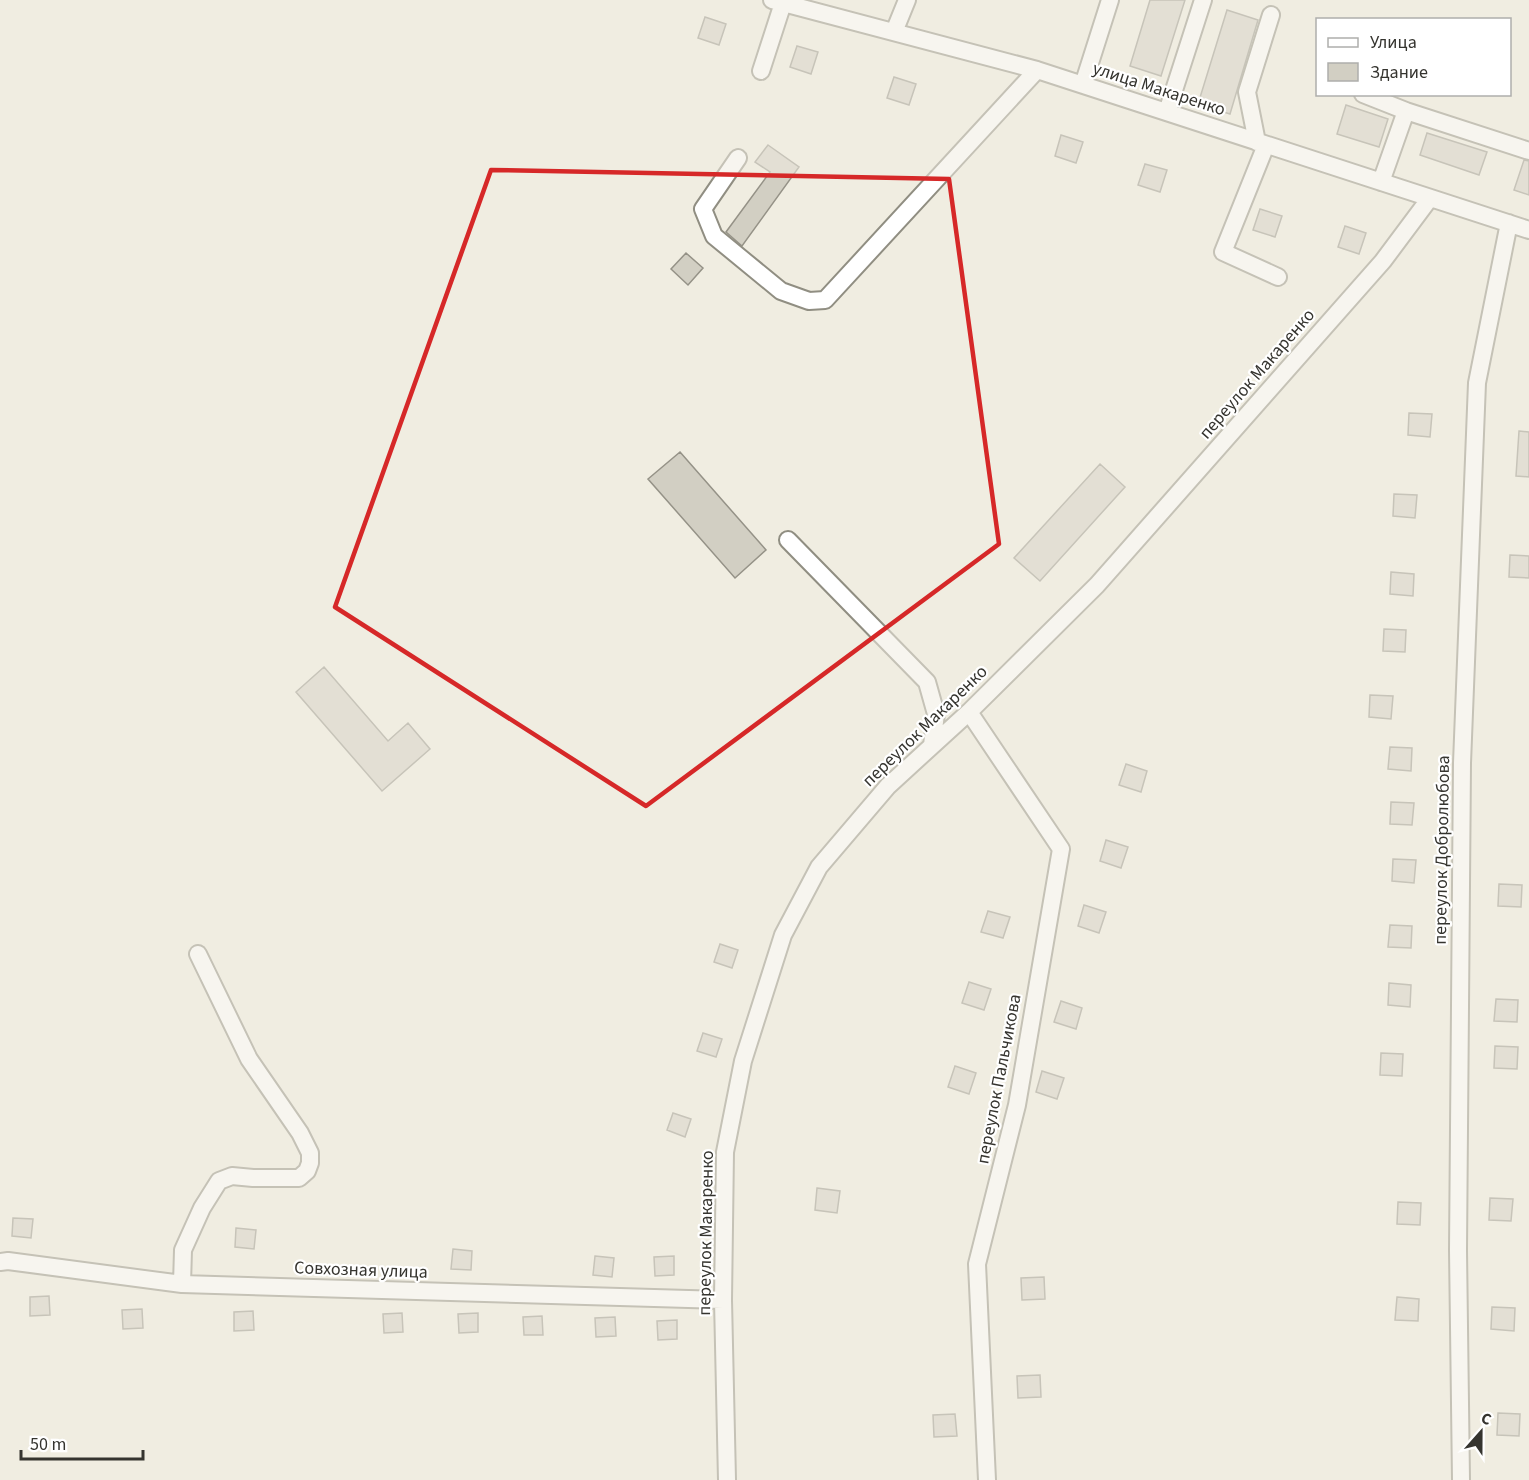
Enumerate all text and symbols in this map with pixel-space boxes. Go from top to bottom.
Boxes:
legend [1316,18,1511,96]
text: Улица [1370,30,1417,55]
street label: улица Макаренко [1089,56,1229,122]
text: Здание [1370,60,1428,85]
street label: переулок Макаренко [1193,303,1321,445]
street label: переулок Макаренко [857,660,993,792]
street label: переулок Добролюбова [1428,755,1456,945]
street label: переулок Пальчикова [970,992,1028,1166]
street label: переулок Макаренко [692,1150,720,1316]
street label: Совхозная улица [294,1255,428,1285]
north arrow [1451,1402,1511,1462]
text: С [1478,1407,1494,1431]
scale bar [21,1423,142,1461]
text: 50 m [30,1432,66,1457]

